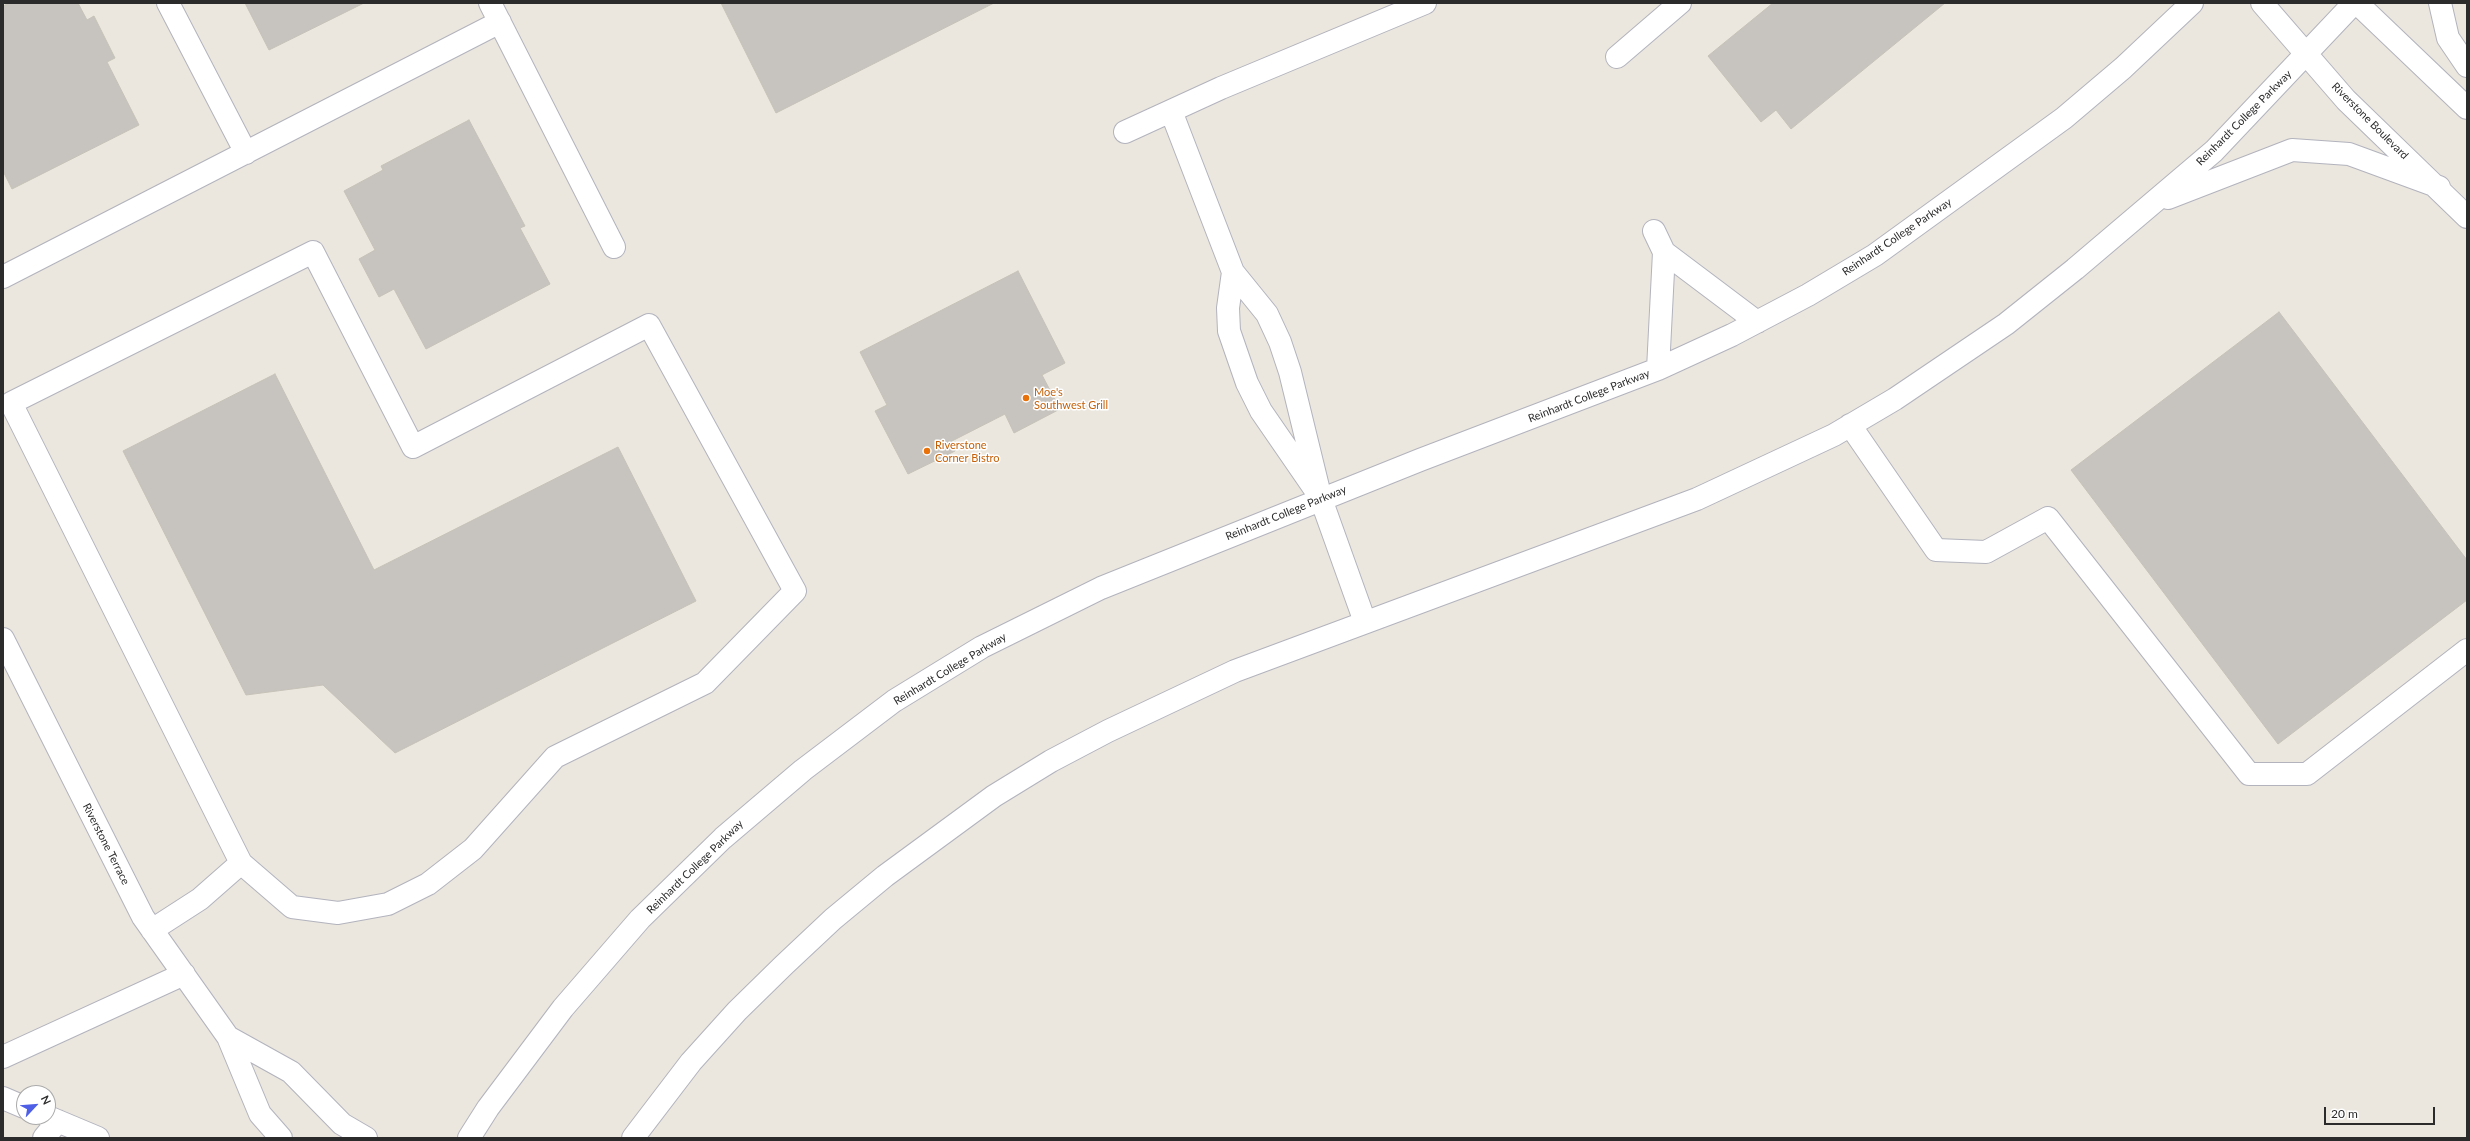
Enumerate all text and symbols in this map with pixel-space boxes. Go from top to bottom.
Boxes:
street label: Reinhardt College Parkway [2194,68,2294,168]
street label: Riverstone Boulevard [2329,80,2411,162]
street label: Reinhardt College Parkway [1840,195,1954,279]
street label: Reinhardt College Parkway [1526,367,1652,425]
place label: Moe's Southwest Grill [1034,385,1108,411]
marker: Moe's Southwest Grill [1021,393,1031,403]
place label: Riverstone Corner Bistro [935,438,1000,464]
marker: Riverstone Corner Bistro [922,446,932,456]
street label: Reinhardt College Parkway [1224,483,1348,543]
street label: Reinhardt College Parkway [891,630,1009,708]
street label: Riverstone Terrace [80,801,132,887]
street label: Reinhardt College Parkway [644,817,746,917]
north arrow [16,1085,56,1125]
text: N [39,1093,54,1107]
scale bar [2326,1099,2437,1125]
text: 20 m [2331,1106,2358,1121]

